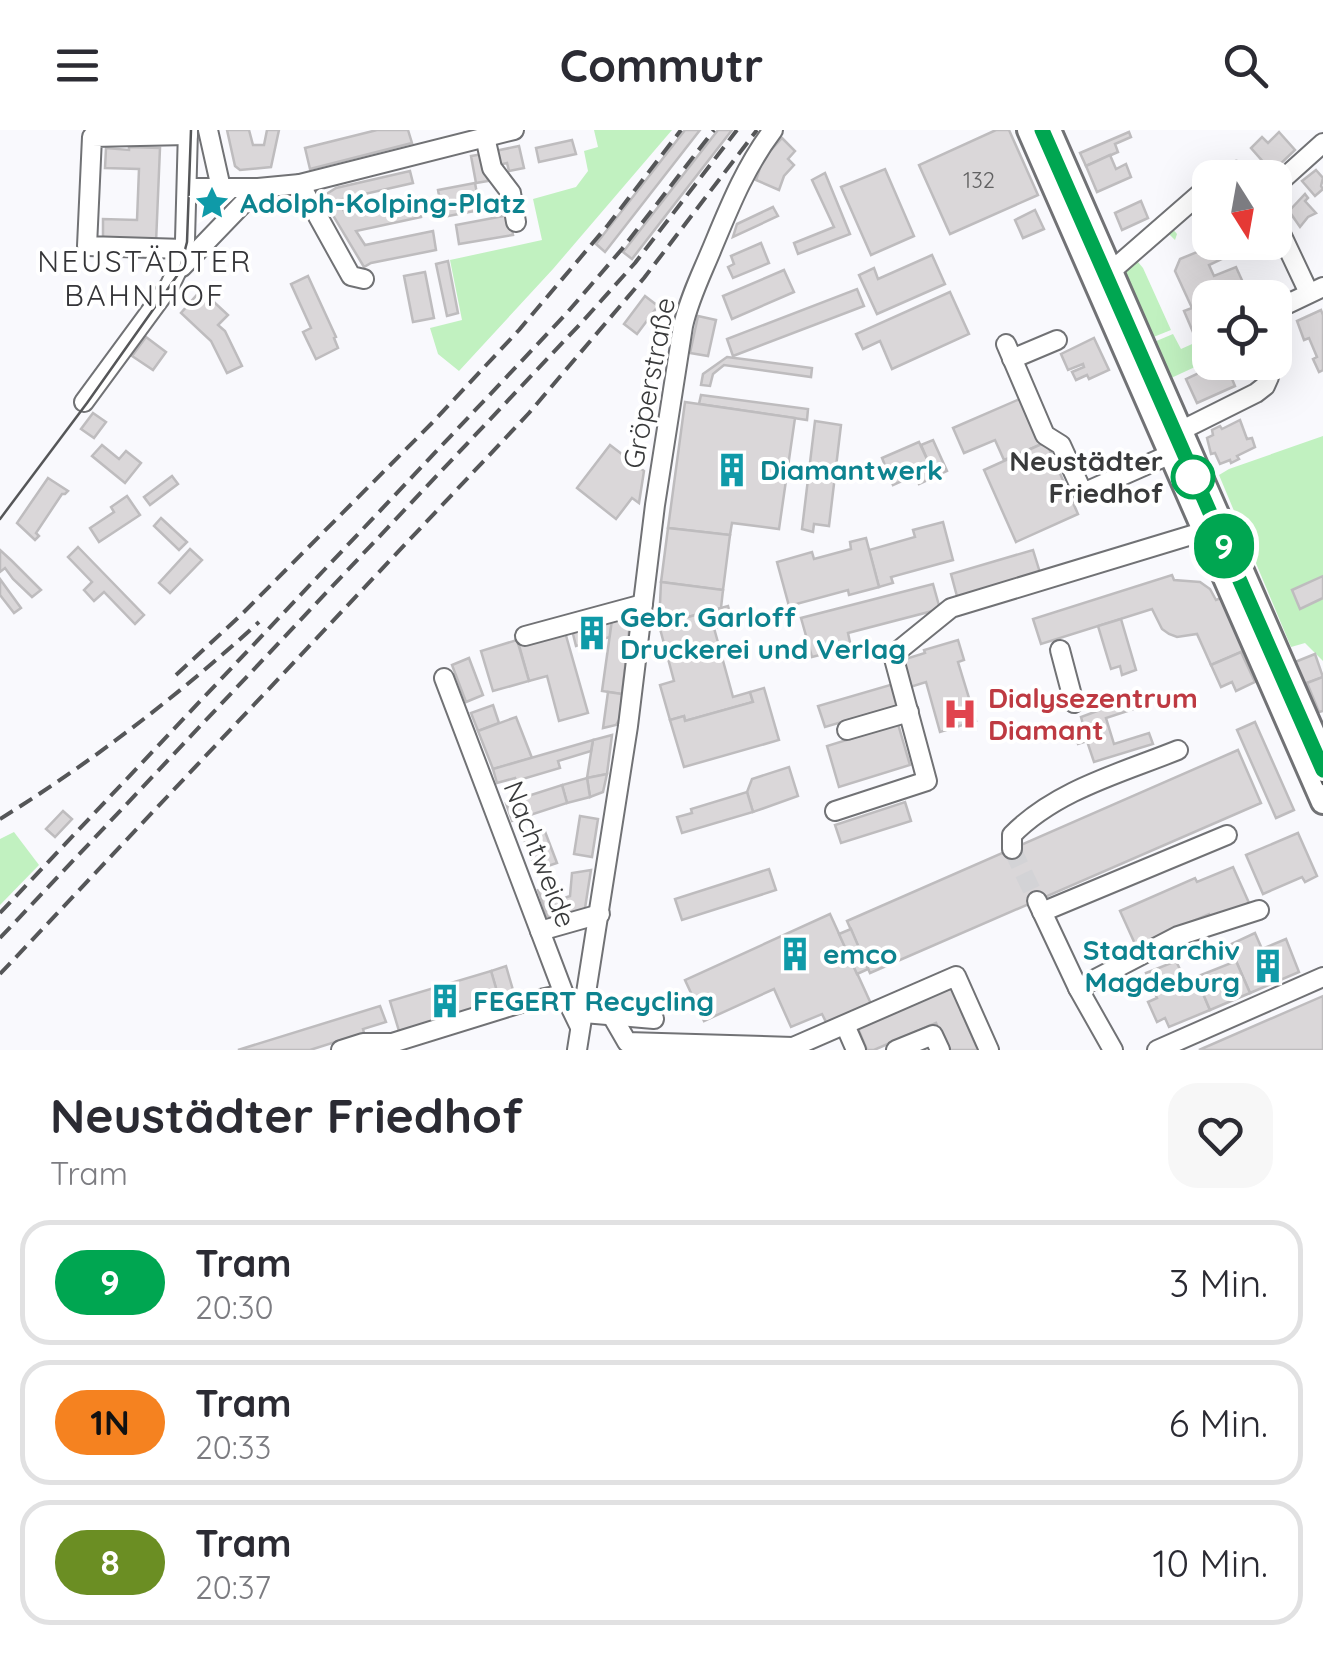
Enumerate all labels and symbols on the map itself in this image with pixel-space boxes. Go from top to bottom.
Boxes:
north arrow [1192,160,1292,260]
house number: 132 [963,166,995,194]
place icon: Adolph-Kolping-Platz [193,184,231,222]
place label: Adolph-Kolping-Platz [240,185,525,220]
district label: NEUSTÄDTER BAHNHOF [37,242,253,314]
street label: Gröperstraße [615,294,682,471]
place label: Neustädter Friedhof [1009,443,1164,510]
building icon: Diamantwerk [713,451,751,489]
place label: Diamantwerk [760,452,943,487]
marker: Neustädter Friedhof [1172,456,1214,498]
line badge: 9 [1192,514,1256,578]
place label: Gebr. Garloff Druckerei und Verlag [620,599,906,666]
building icon: Gebr. Garloff Druckerei und Verlag [573,614,611,652]
place label: Dialysezentrum Diamant [988,680,1198,747]
hospital icon: Dialysezentrum Diamant [941,695,979,733]
street label: Nachtweide [497,776,584,932]
place label: Stadtarchiv Magdeburg [1083,932,1240,999]
building icon: emco [776,935,814,973]
place label: emco [823,936,897,971]
building icon: Stadtarchiv Magdeburg [1249,947,1287,985]
building icon: FEGERT Recycling [426,982,464,1020]
place label: FEGERT Recycling [473,983,714,1018]

